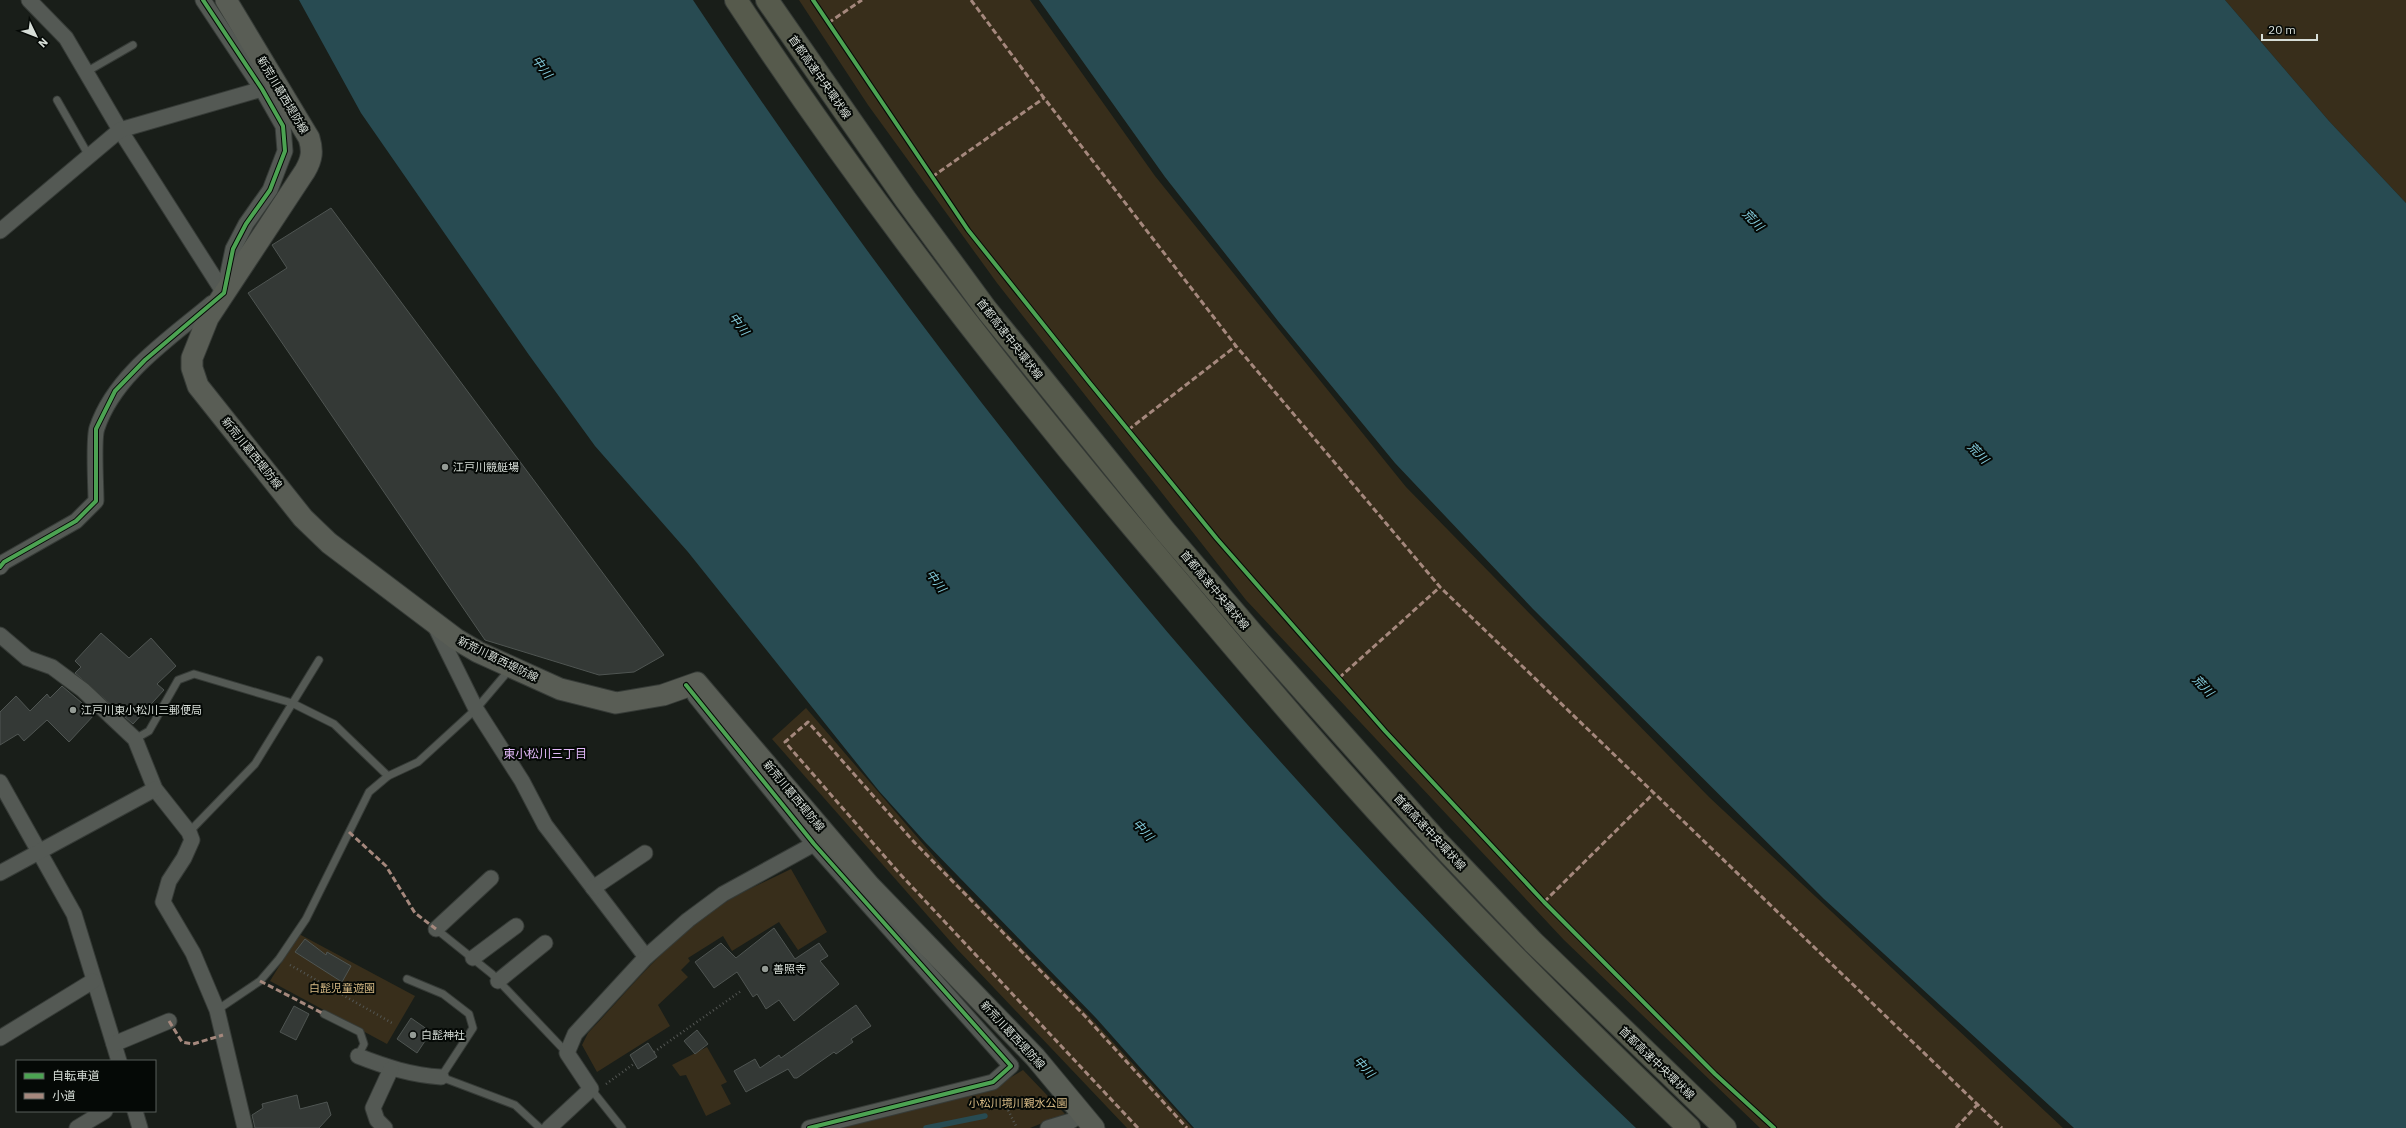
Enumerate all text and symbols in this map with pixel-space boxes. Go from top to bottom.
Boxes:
north arrow [16,16,56,56]
scale bar [2262,16,2317,42]
text: 20 m [2268,22,2296,37]
street label: 首都高速中央環状線 [786,32,854,122]
text: N [35,35,51,51]
water label: 中川 [529,53,557,82]
street label: 新荒川葛西堤防線 [254,54,312,136]
water label: 荒川 [1740,206,1768,235]
street label: 首都高速中央環状線 [974,296,1046,382]
water label: 中川 [726,310,754,339]
street label: 新荒川葛西堤防線 [219,414,285,492]
water label: 荒川 [1965,439,1993,468]
place label: 江戸川競艇場 [453,460,519,474]
marker: 江戸川競艇場 [440,462,450,472]
street label: 首都高速中央環状線 [1178,548,1252,632]
water label: 中川 [923,567,951,596]
street label: 新荒川葛西堤防線 [455,633,541,685]
water label: 荒川 [2190,672,2218,701]
place label: 江戸川東小松川三郵便局 [81,703,202,717]
marker: 江戸川東小松川三郵便局 [68,705,78,715]
district label: 東小松川三丁目 [503,746,587,761]
street label: 新荒川葛西堤防線 [760,758,828,834]
street label: 首都高速中央環状線 [1391,791,1469,873]
water label: 中川 [1130,816,1158,845]
place label: 善照寺 [773,962,806,976]
marker: 善照寺 [760,964,770,974]
park label: 白髭児童遊園 [309,981,375,995]
street label: 新荒川葛西堤防線 [978,998,1048,1072]
street label: 首都高速中央環状線 [1617,1024,1697,1102]
place label: 白髭神社 [421,1028,465,1042]
marker: 白髭神社 [408,1030,418,1040]
water label: 中川 [1351,1053,1379,1082]
legend [16,1060,156,1112]
text: 自転車道 [52,1068,100,1083]
text: 小道 [52,1088,76,1103]
park label: 小松川境川親水公園 [969,1096,1068,1110]

